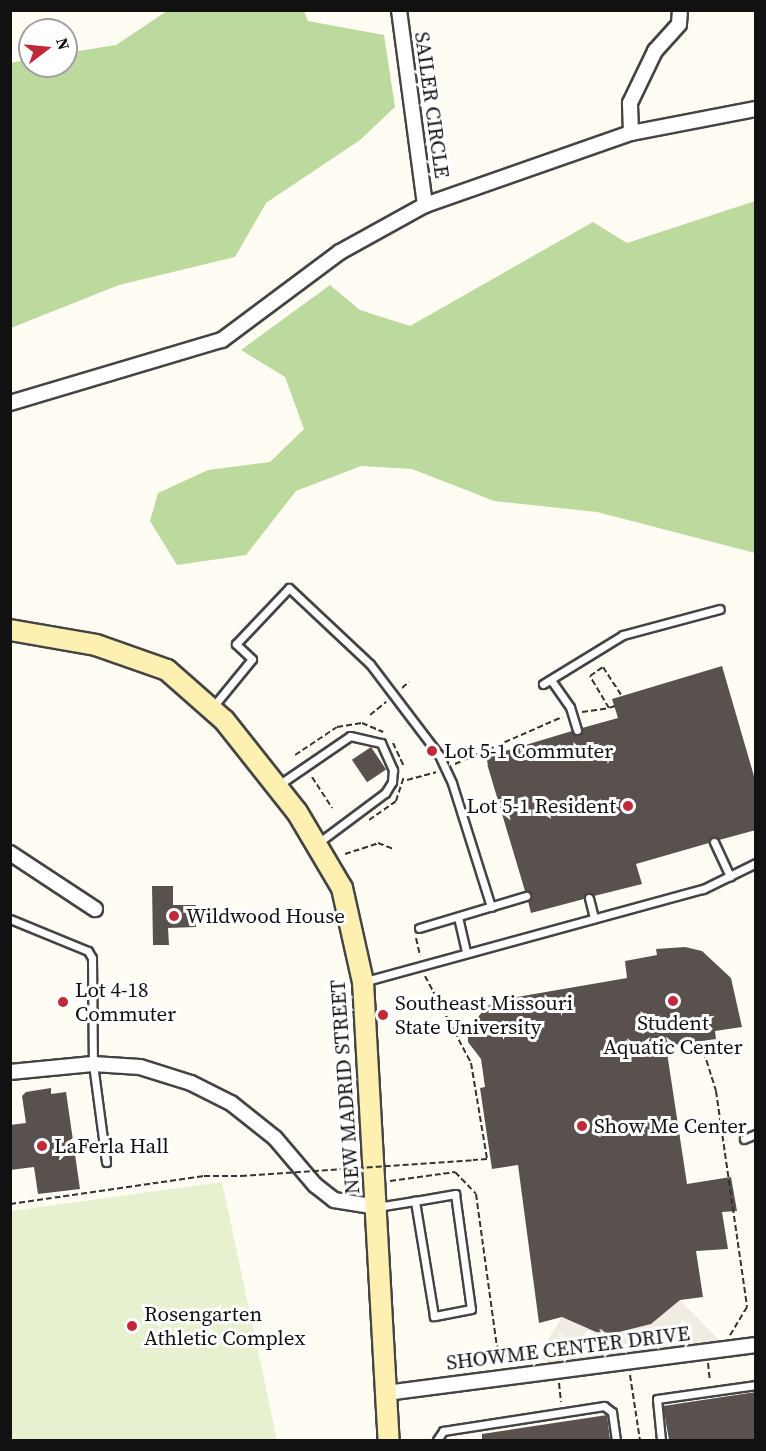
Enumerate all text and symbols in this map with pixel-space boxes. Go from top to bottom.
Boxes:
north arrow [18,18,78,78]
street label: SAILER CIRCLE [409,30,455,180]
text: N [51,35,76,52]
place label: Lot 5-1 Commuter [444,738,613,764]
marker: Lot 5-1 Commuter [425,744,439,758]
place label: Lot 5-1 Resident [466,793,616,819]
marker: Lot 5-1 Resident [621,799,635,813]
place label: Wildwood House [186,903,345,929]
marker: Wildwood House [167,909,181,923]
place label: Lot 4-18 Commuter [75,977,176,1027]
street label: NEW MADRID STREET [325,978,365,1196]
place label: Southeast Missouri State University [395,990,573,1040]
marker: Student Aquatic Center [666,994,680,1008]
marker: Lot 4-18 Commuter [56,995,70,1009]
marker: Southeast Missouri State University [376,1008,390,1022]
place label: Student Aquatic Center [603,1010,743,1060]
place label: Show Me Center [594,1113,747,1139]
marker: Show Me Center [575,1119,589,1133]
place label: LaFerla Hall [54,1133,169,1159]
marker: LaFerla Hall [35,1139,49,1153]
place label: Rosengarten Athletic Complex [144,1301,306,1351]
marker: Rosengarten Athletic Complex [125,1319,139,1333]
street label: SHOWME CENTER DRIVE [445,1321,691,1375]

